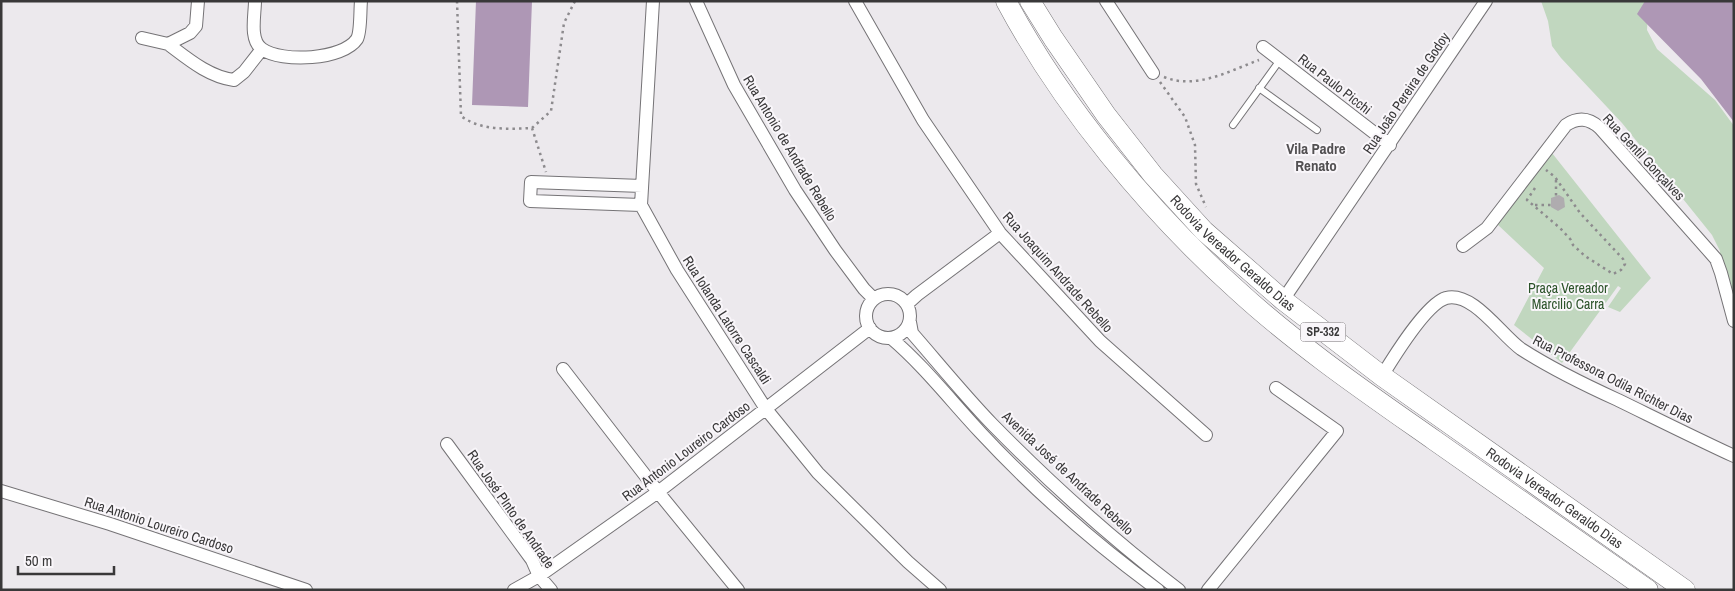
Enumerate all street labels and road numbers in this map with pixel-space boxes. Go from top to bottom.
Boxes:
street label: Rua João Pereira de Godoy [1359,29,1454,157]
street label: Rua Paulo Picchi [1295,50,1375,118]
street label: Rua Antonio de Andrade Rebello [739,72,841,224]
street label: Rua Gentil Gonçalves [1599,110,1689,204]
street label: Rodovia Vereador Geraldo Dias [1167,191,1299,315]
street label: Rua Joaquim Andrade Rebello [999,208,1117,336]
street label: Rua Iolanda Latorre Cascaldi [679,252,775,388]
road number: SP-332 [1300,322,1346,342]
street label: Rua Professora Odila Richter Dias [1530,331,1696,427]
street label: Rua Antonio Loureiro Cardoso [618,397,754,505]
street label: Avenida José de Andrade Rebello [998,407,1138,539]
street label: Rodovia Vereador Geraldo Dias [1483,443,1627,553]
street label: Rua José PInto de Andrade [463,446,559,572]
street label: Rua Antonio Loureiro Cardoso [82,492,236,558]

